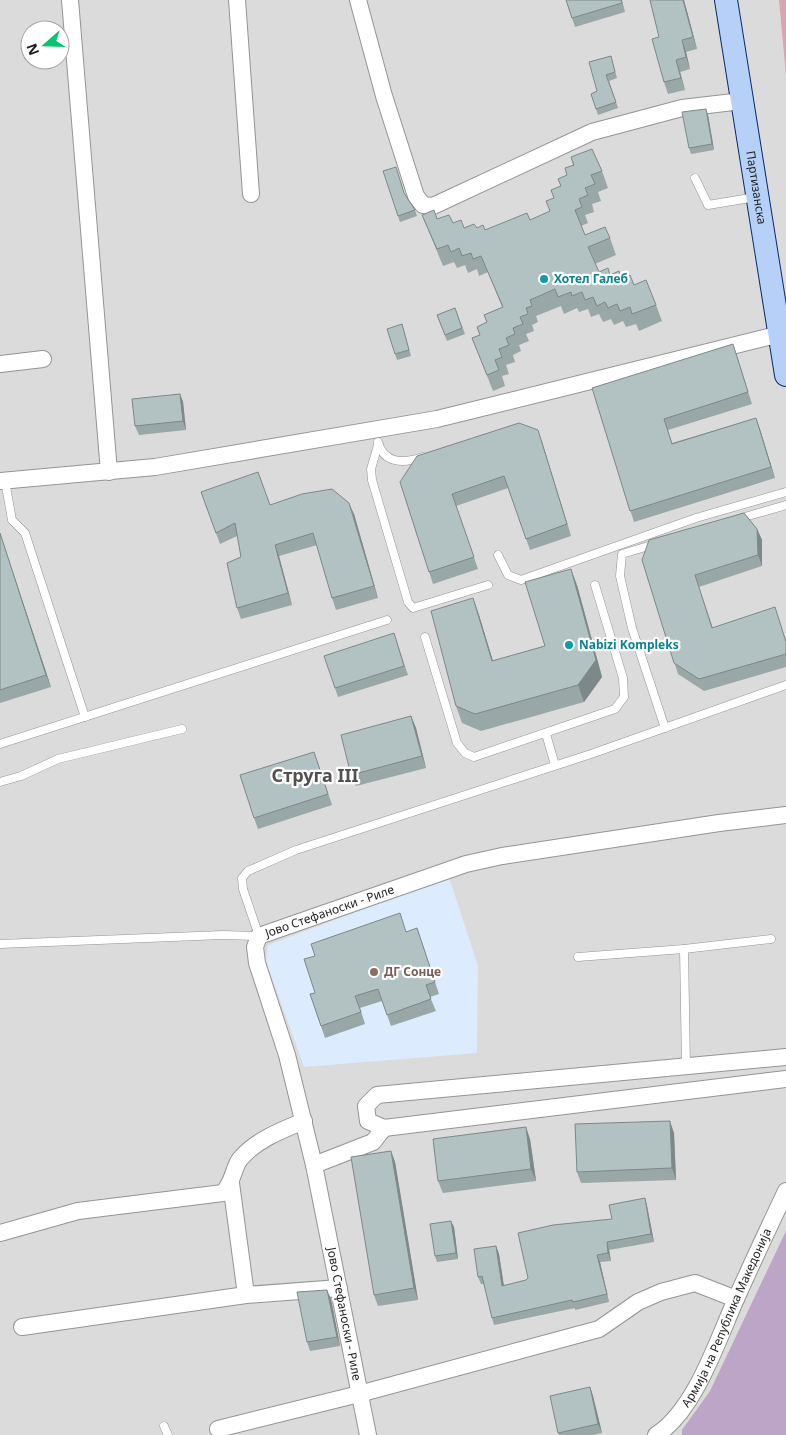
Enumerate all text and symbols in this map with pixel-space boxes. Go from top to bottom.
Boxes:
north arrow [20,20,70,70]
text: N [21,41,43,58]
street label: Партизанска [742,149,771,226]
place label: Хотел Галеб [554,270,628,287]
marker: Хотел Галеб [538,273,550,285]
place label: Nabizi Kompleks [579,636,679,653]
marker: Nabizi Kompleks [563,639,575,651]
district label: Струга III [272,763,358,787]
street label: Јово Стефаноски - Риле [262,881,397,942]
place label: ДГ Сонце [384,963,441,980]
marker: ДГ Сонце [368,966,380,978]
street label: Армија на Република Македонија [677,1225,775,1411]
street label: Јово Стефаноски - Риле [323,1245,366,1382]

